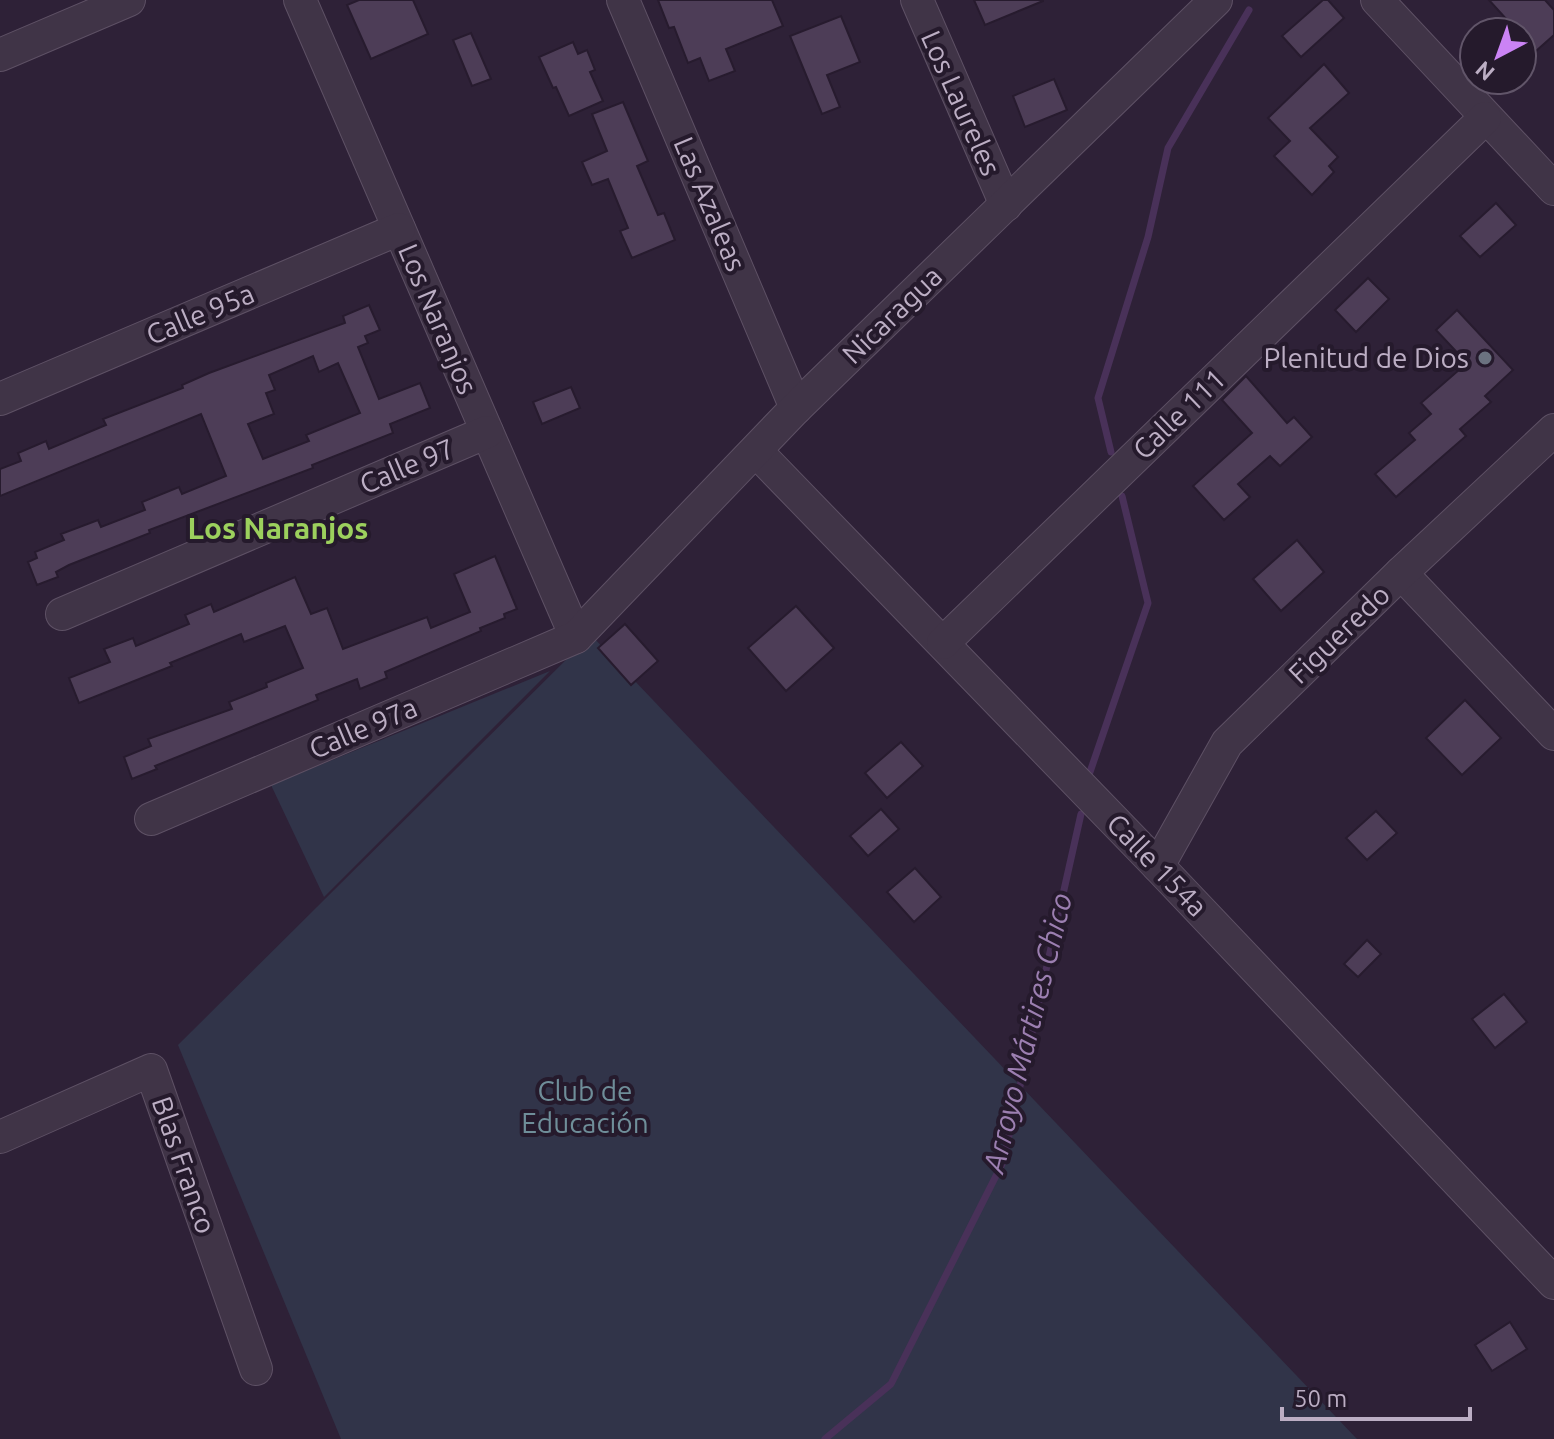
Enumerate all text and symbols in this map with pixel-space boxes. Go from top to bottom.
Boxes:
north arrow [1458,16,1538,96]
street label: Los Laureles [916,26,1007,180]
text: N [1470,57,1499,86]
street label: Las Azaleas [668,132,753,275]
street label: Los Naranjos [393,239,484,398]
street label: Nicaragua [836,260,948,369]
street label: Calle 95a [141,277,258,350]
place label: Plenitud de Dios [1264,342,1469,373]
marker: Plenitud de Dios [1476,349,1494,367]
street label: Calle 111 [1126,362,1231,465]
street label: Calle 97 [355,432,459,499]
district label: Los Naranjos [188,511,369,545]
street label: Figueredo [1282,578,1395,689]
street label: Calle 97a [304,691,421,764]
street label: Calle 154a [1101,807,1214,922]
water label: Arroyo Mártires Chico [975,890,1078,1178]
park label: Club de Educación [521,1075,649,1138]
street label: Blas Franco [147,1092,222,1237]
scale bar [1282,1371,1470,1421]
text: 50 m [1294,1385,1347,1412]

